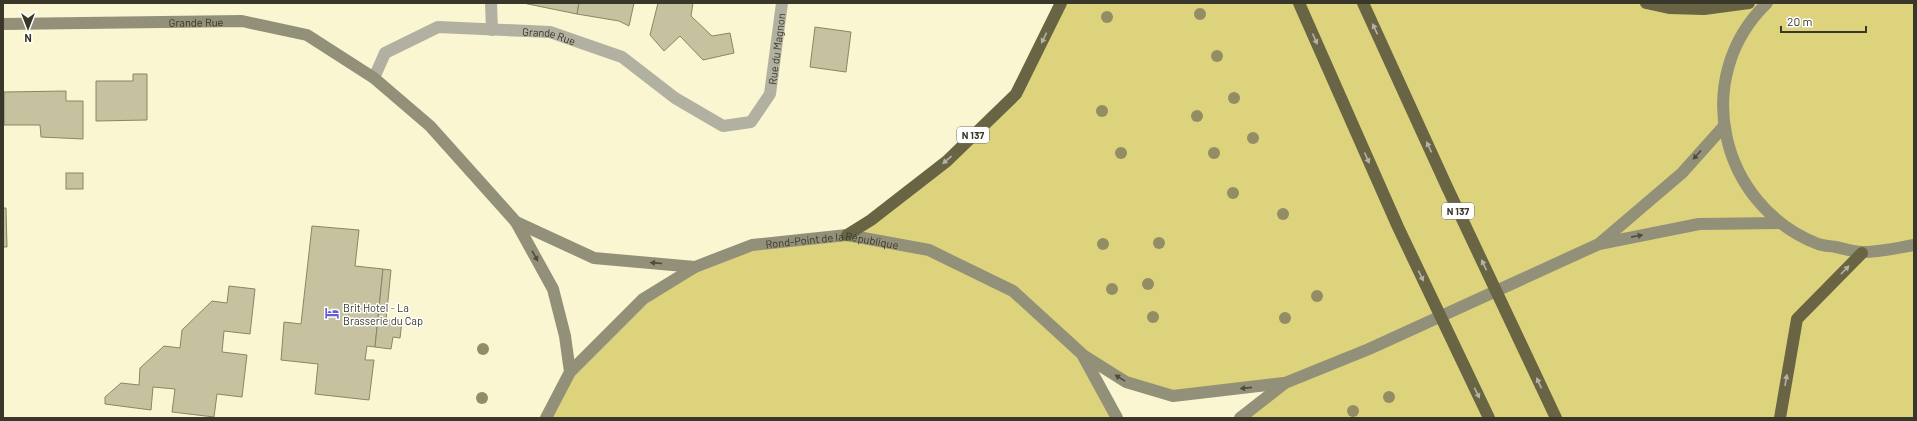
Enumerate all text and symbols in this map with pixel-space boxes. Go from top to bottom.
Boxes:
north arrow [8,8,48,48]
scale bar [1781,8,1866,34]
street label: Rue du Magnon [765,12,787,85]
text: 20 m [1787,14,1813,28]
street label: Grande Rue [168,15,224,28]
one-way arrow [1372,23,1378,35]
street label: Grande Rue [522,24,578,47]
text: N [24,32,32,45]
one-way arrow [1041,32,1047,44]
one-way arrow [1312,33,1318,44]
road number: N 137 [957,127,989,143]
one-way arrow [1426,142,1432,153]
one-way arrow [1693,150,1702,161]
one-way arrow [1364,152,1370,163]
one-way arrow [942,155,952,164]
road number: N 137 [1442,203,1474,219]
street label: Rond-Point de la République [765,228,900,251]
one-way arrow [1631,233,1643,239]
one-way arrow [532,250,538,262]
one-way arrow [650,260,662,267]
one-way arrow [1481,260,1487,271]
one-way arrow [1840,265,1850,275]
one-way arrow [1418,270,1424,281]
place label: Brit Hotel - La Brasserie du Cap [343,301,423,327]
hotel icon: Brit Hotel - La Brasserie du Cap [324,305,340,321]
one-way arrow [1783,373,1789,386]
one-way arrow [1115,374,1125,382]
one-way arrow [1536,377,1542,388]
one-way arrow [1240,384,1252,391]
one-way arrow [1474,387,1481,399]

